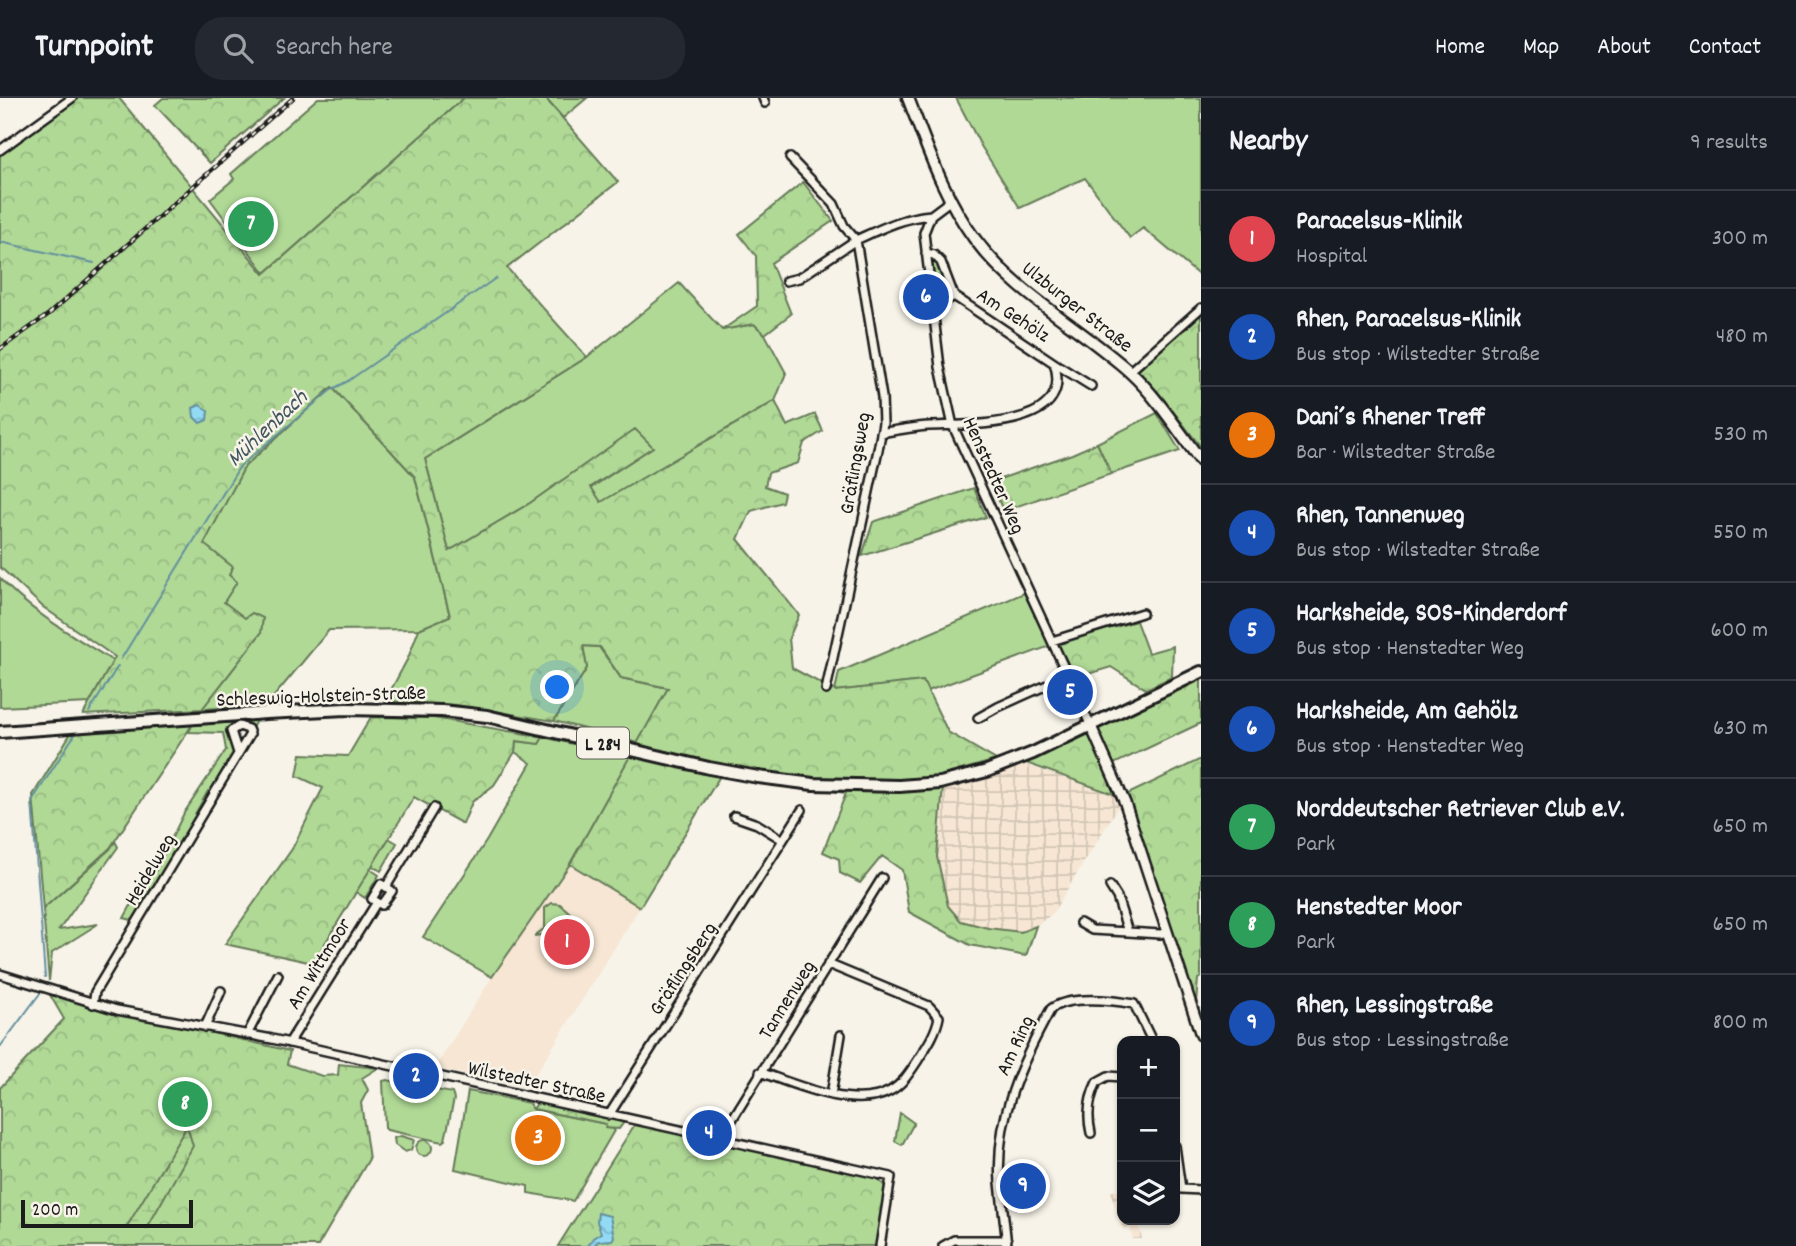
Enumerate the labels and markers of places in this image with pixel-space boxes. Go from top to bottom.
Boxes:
pin: 7 [228,198,274,250]
pin: 6 [903,271,949,323]
pin: 5 [1047,666,1093,718]
pin: 1 [544,916,590,968]
pin: 2 [393,1050,439,1102]
pin: 8 [162,1078,208,1130]
pin: 4 [686,1107,732,1159]
pin: 3 [515,1112,561,1164]
pin: 9 [1000,1160,1046,1212]

